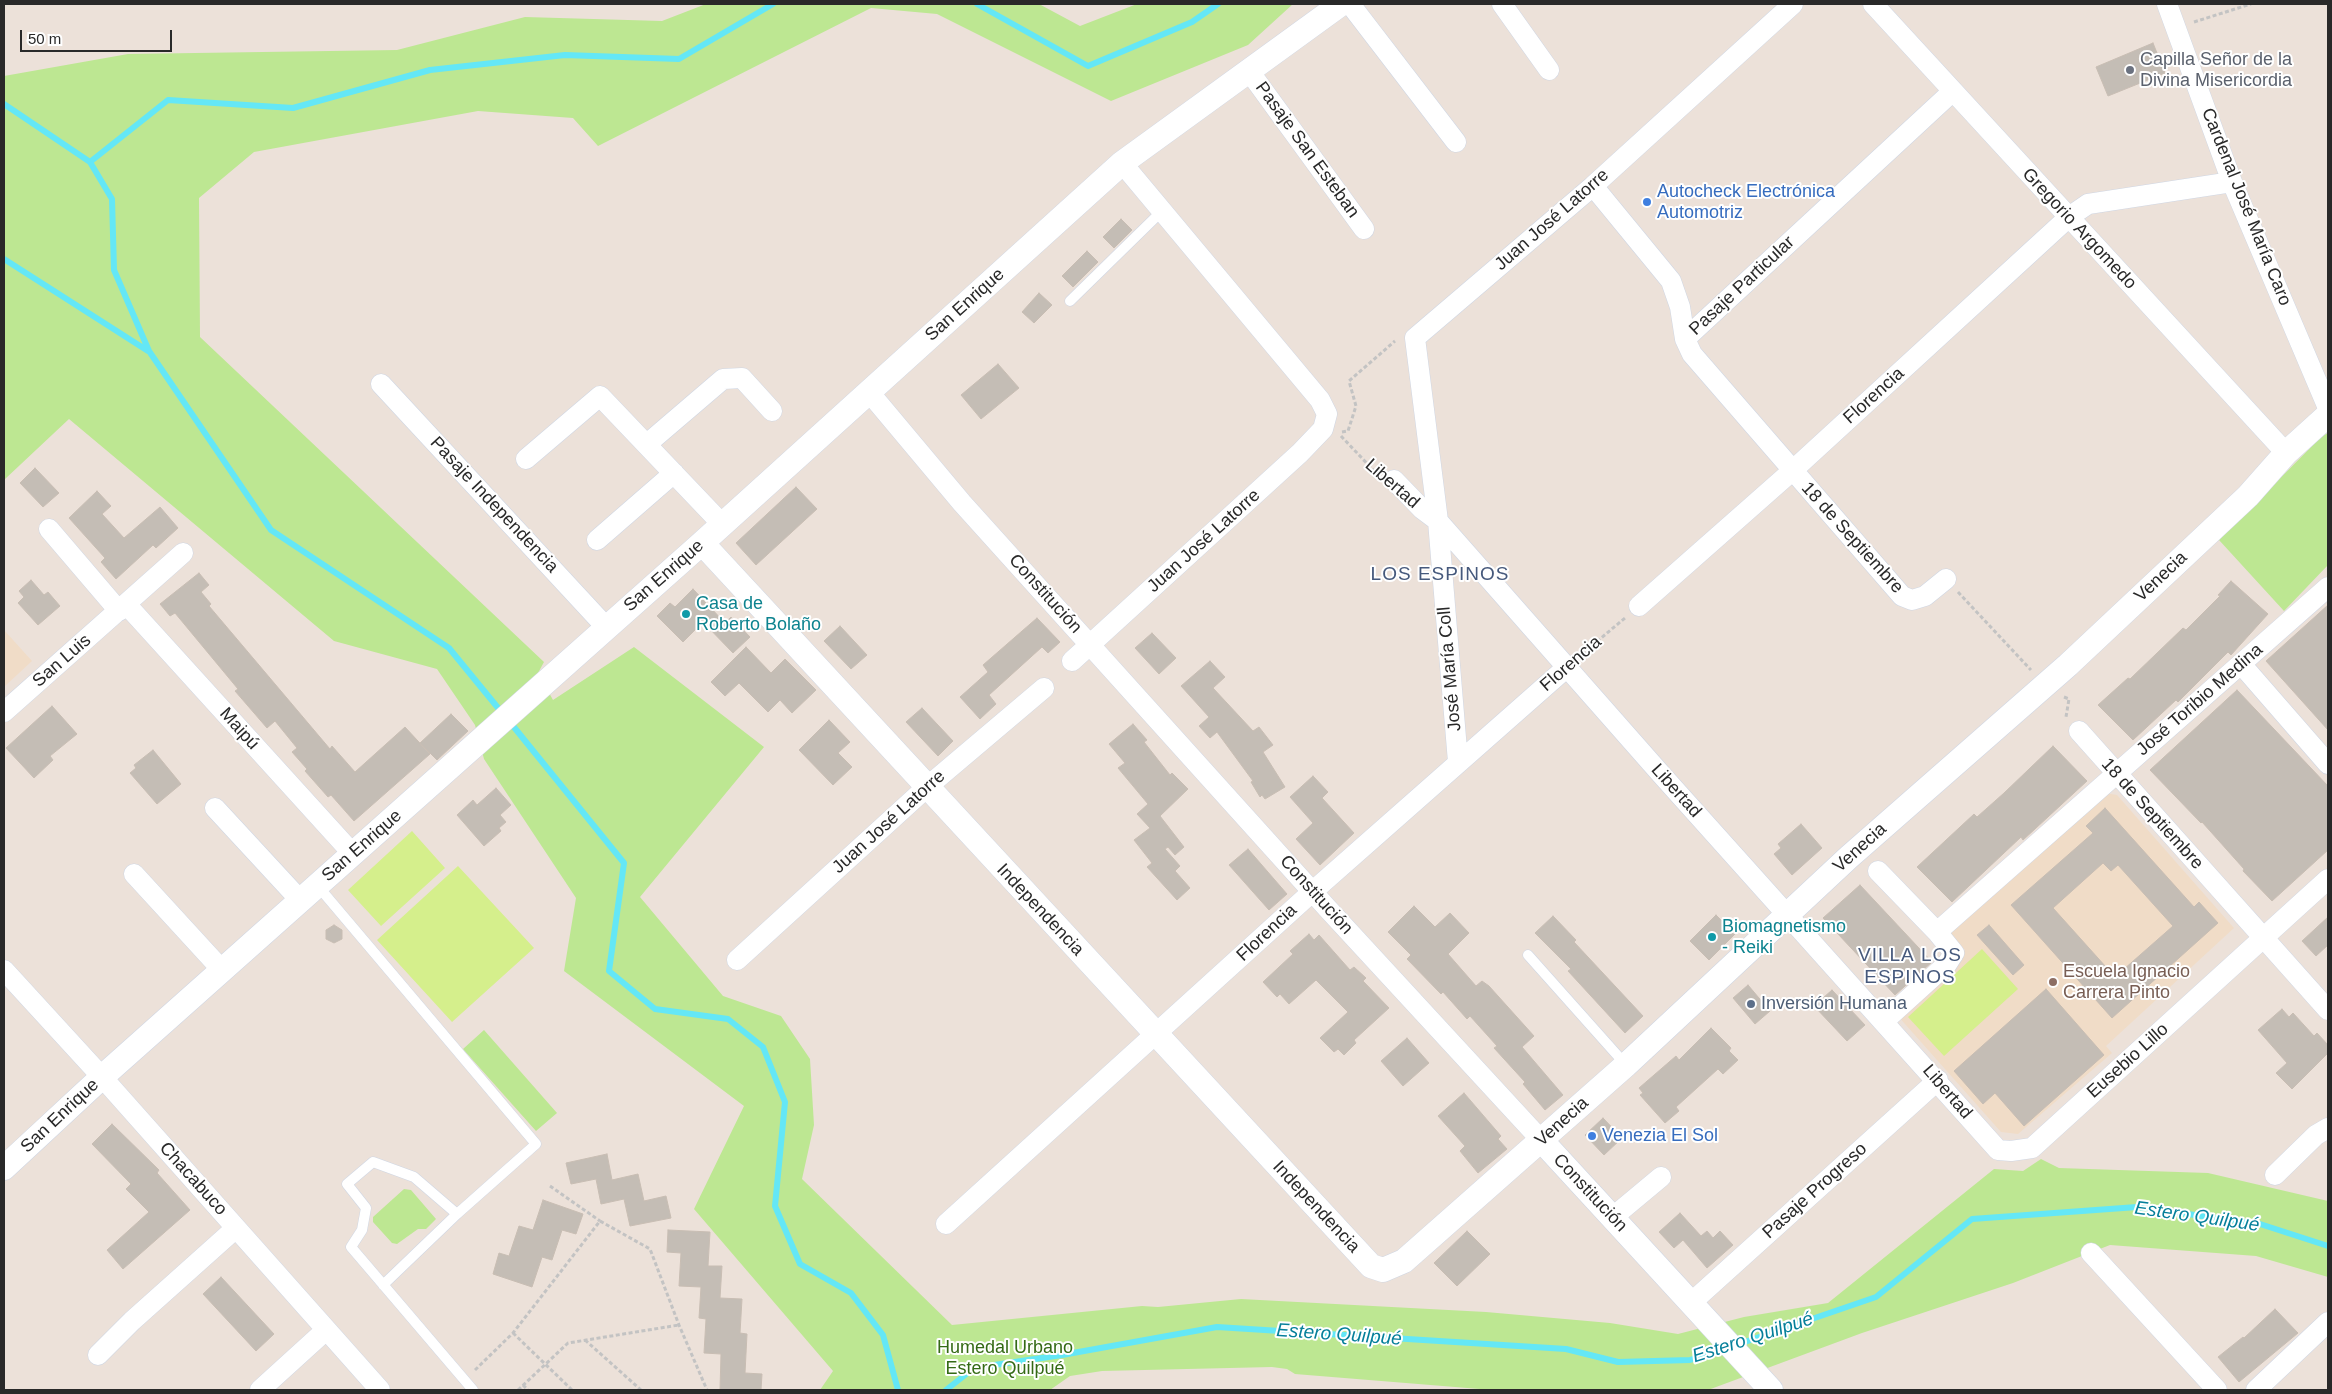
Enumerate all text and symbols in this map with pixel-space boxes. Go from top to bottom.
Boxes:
scale bar [22,20,175,52]
text: 50 m [28,30,61,47]
place label: Capilla Señor de la Divina Misericordia [2140,49,2292,92]
marker: Capilla Señor de la Divina Misericordia [2124,64,2136,76]
street label: Pasaje San Esteban [1250,78,1364,222]
street label: Cardenal José María Caro [2196,105,2296,309]
street label: Gregorio Argomedo [2017,164,2141,294]
street label: Juan José Latorre [1491,165,1613,275]
place label: Autocheck Electrónica Automotriz [1657,181,1835,223]
marker: Autocheck Electrónica Automotriz [1641,196,1653,208]
street label: Pasaje Particular [1685,232,1799,340]
street label: San Enrique [921,264,1009,346]
street label: Florencia [1839,363,1909,429]
street label: Pasaje Independencia [425,432,563,578]
street label: Libertad [1360,455,1424,513]
street label: 18 de Septiembre [1796,478,1908,598]
street label: Juan José Latorre [1143,485,1265,597]
street label: San Enrique [620,535,708,617]
street label: Venecia [2130,547,2192,607]
street label: Constitución [1004,550,1086,638]
district label: LOS ESPINOS [1369,564,1511,586]
place label: Casa de Roberto Bolaño [696,593,821,636]
street label: José María Coll [1434,606,1466,732]
marker: Casa de Roberto Bolaño [680,608,692,620]
street label: San Luis [28,630,96,692]
street label: Florencia [1536,632,1606,696]
street label: José Toribio Medina [2133,639,2267,761]
street label: Maipú [215,704,263,754]
street label: 18 de Septiembre [2096,754,2208,874]
street label: Libertad [1646,760,1706,822]
street label: Juan José Latorre [828,766,950,878]
street label: San Enrique [318,805,406,887]
street label: Venecia [1829,819,1891,877]
street label: Constitución [1275,851,1357,939]
street label: Independencia [992,859,1088,961]
street label: Florencia [1233,900,1301,966]
place label: Biomagnetismo - Reiki [1722,916,1846,959]
marker: Biomagnetismo - Reiki [1706,931,1718,943]
district label: VILLA LOS ESPINOS [1857,945,1963,989]
place label: Escuela Ignacio Carrera Pinto [2063,961,2190,1004]
marker: Escuela Ignacio Carrera Pinto [2047,976,2059,988]
place label: Inversión Humana [1761,993,1907,1015]
marker: Inversión Humana [1745,998,1757,1010]
street label: Eusebio Lillo [2083,1019,2173,1103]
street label: Libertad [1918,1060,1976,1124]
street label: San Enrique [16,1074,104,1158]
street label: Venecia [1531,1093,1593,1151]
place label: Venezia El Sol [1602,1125,1718,1147]
marker: Venezia El Sol [1586,1130,1598,1142]
street label: Chacabuco [155,1138,231,1220]
street label: Pasaje Progreso [1758,1138,1872,1244]
street label: Constitución [1548,1149,1632,1237]
street label: Independencia [1268,1156,1364,1258]
water label: Estero Quilpué [2133,1197,2261,1237]
water label: Estero Quilpué [1690,1308,1816,1368]
water label: Estero Quilpué [1276,1319,1402,1351]
park label: Humedal Urbano Estero Quilpué [937,1337,1073,1380]

